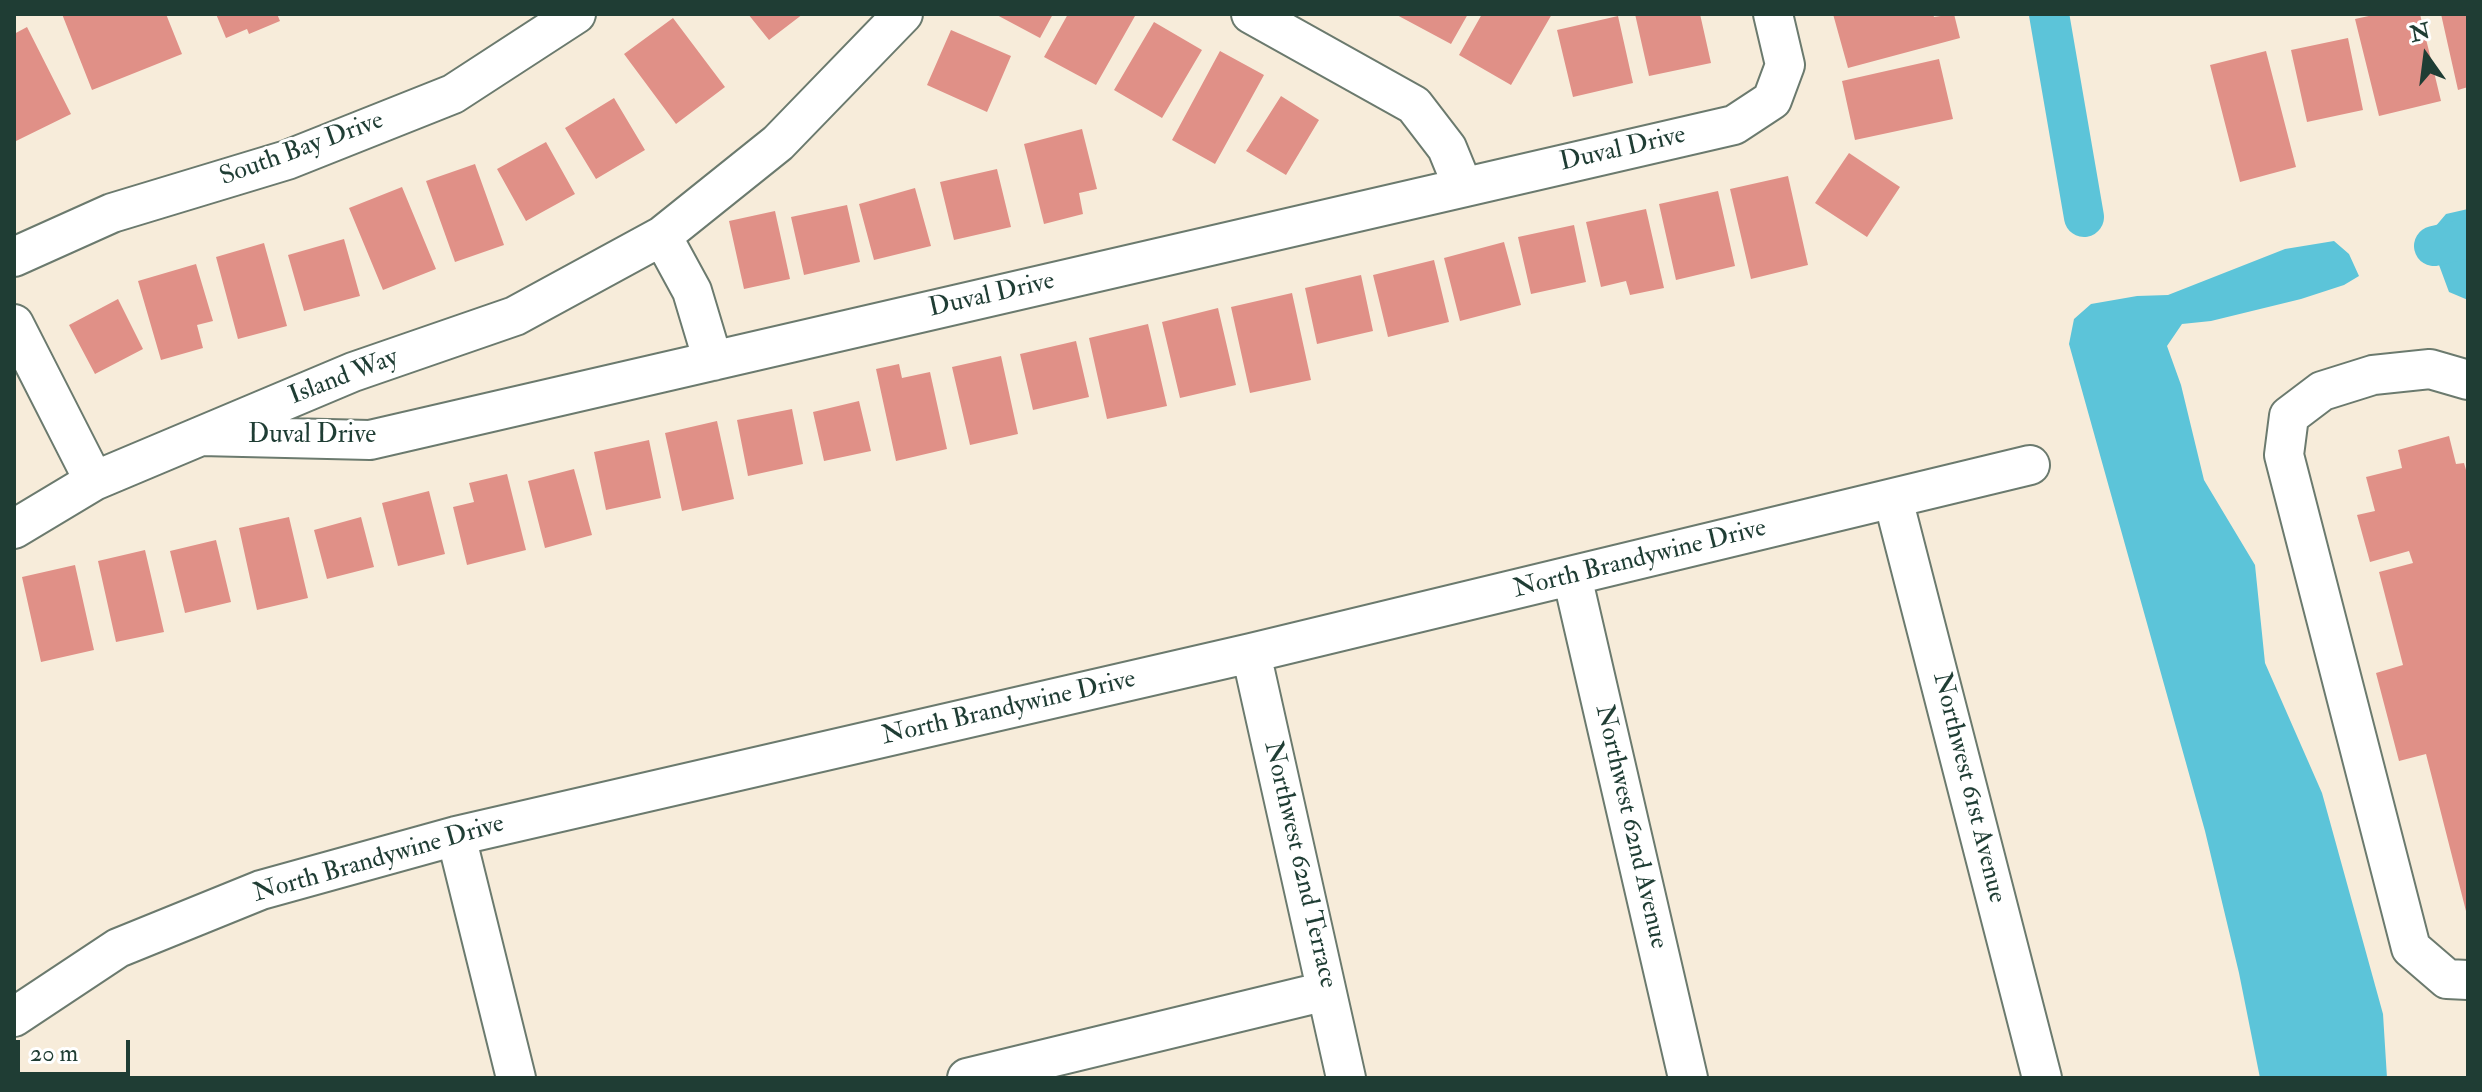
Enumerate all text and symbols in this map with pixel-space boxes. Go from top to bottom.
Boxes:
north arrow [2386,16,2466,96]
text: N [2407,17,2433,49]
street label: South Bay Drive [216,106,388,194]
street label: Duval Drive [1557,120,1689,180]
street label: Duval Drive [926,266,1058,326]
street label: Island Way [285,343,403,413]
street label: Duval Drive [248,420,376,452]
street label: North Brandywine Drive [1510,513,1770,607]
street label: North Brandywine Drive [879,665,1139,753]
street label: Northwest 61st Avenue [1924,669,2012,907]
street label: Northwest 62nd Avenue [1587,702,1673,952]
street label: Northwest 62nd Terrace [1255,739,1343,991]
street label: North Brandywine Drive [250,809,508,911]
scale bar [20,1024,134,1074]
text: 20 m [30,1038,78,1069]

